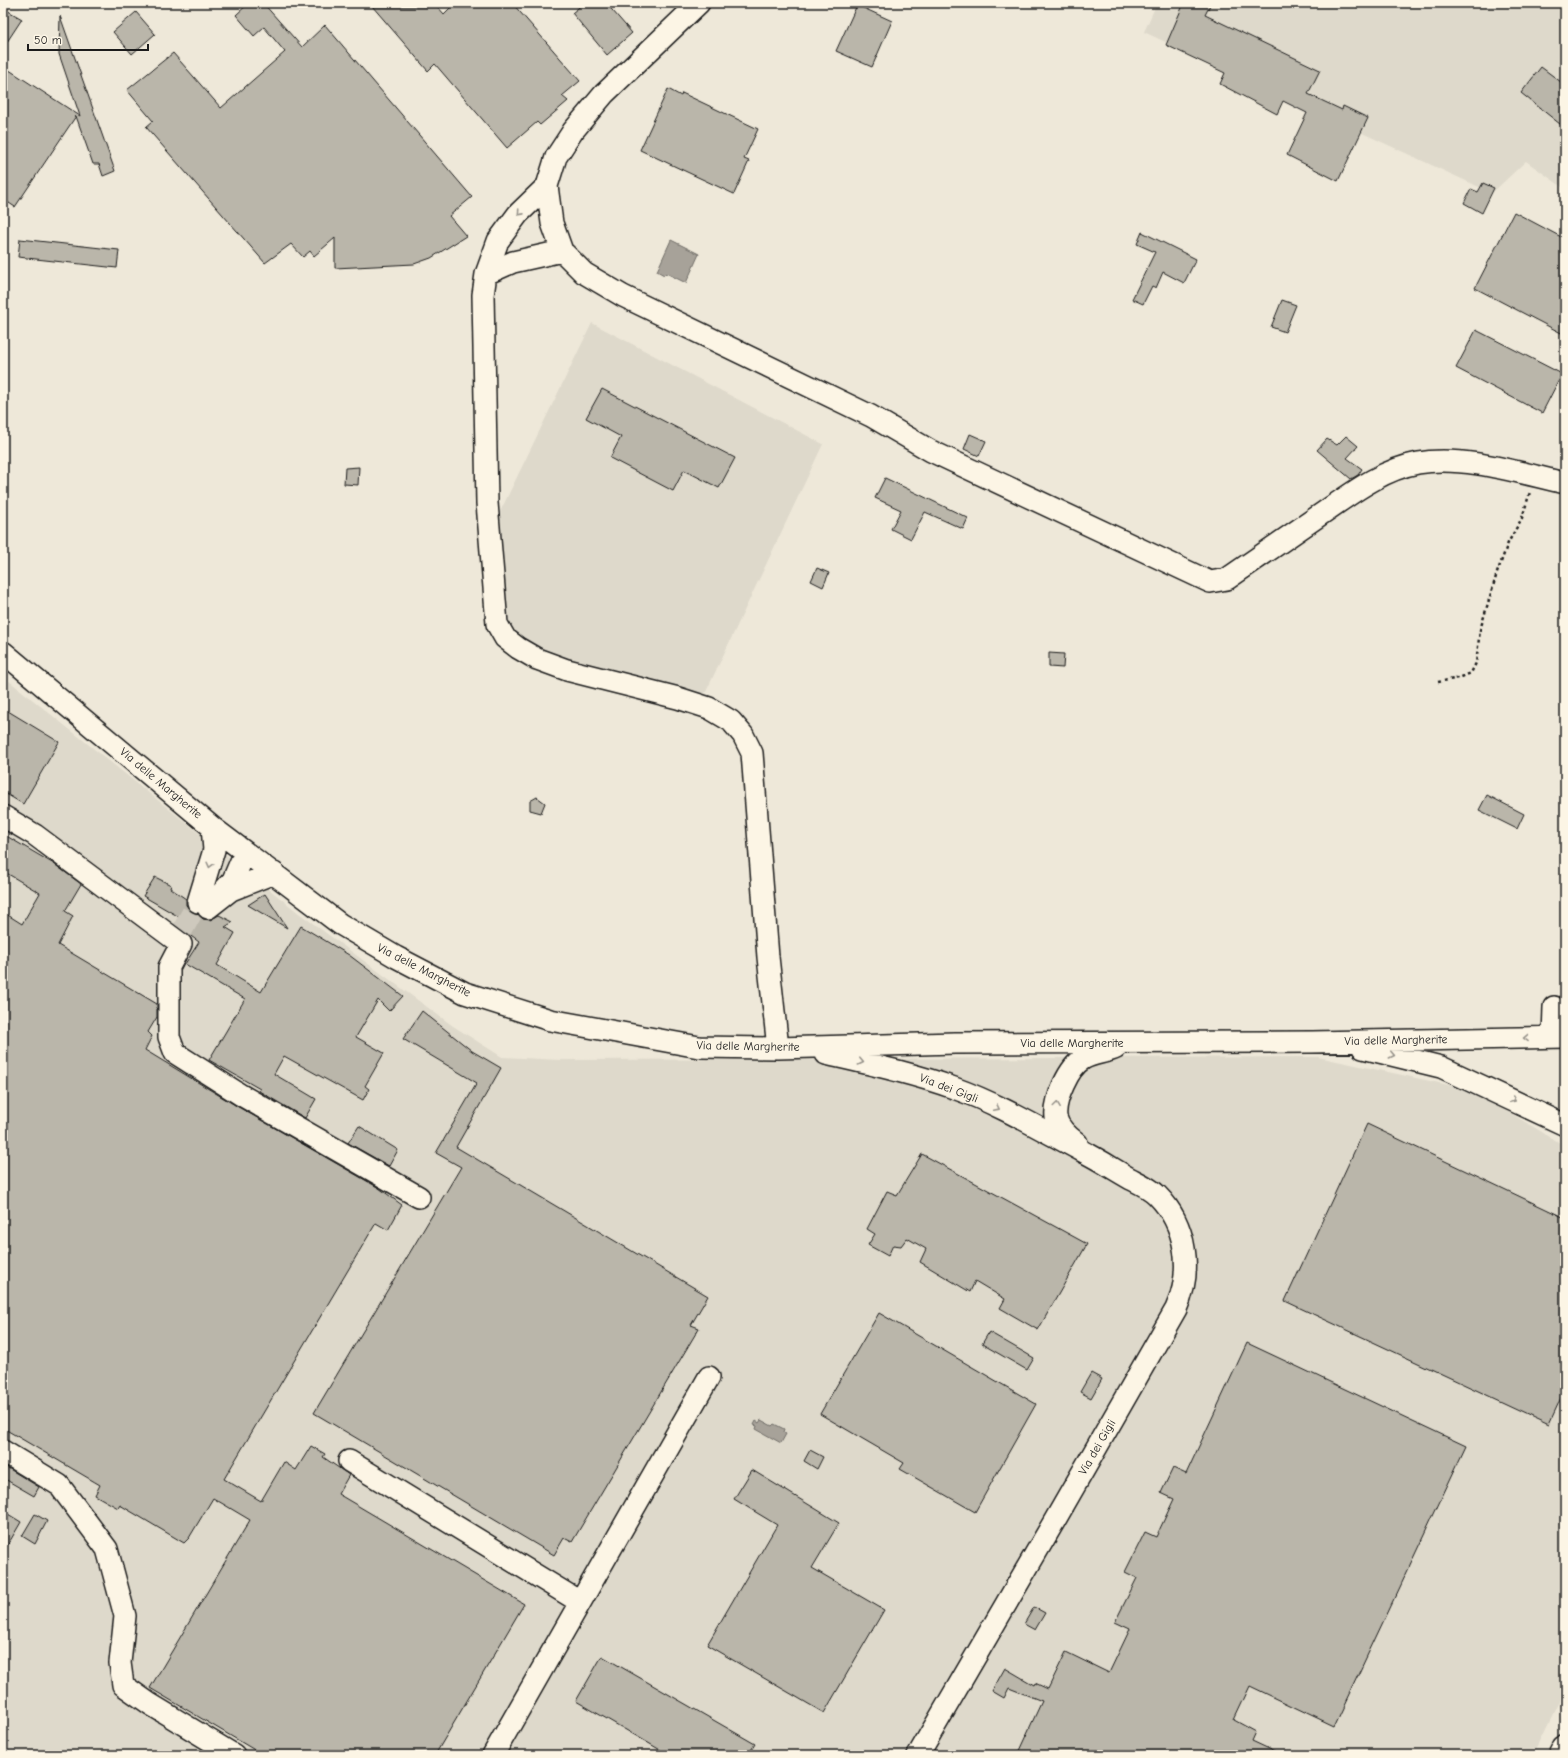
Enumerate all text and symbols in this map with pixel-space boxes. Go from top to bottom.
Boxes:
scale bar [28,26,148,52]
text: 50 m [34,33,62,47]
one-way arrow [517,208,524,216]
street label: Via delle Margherite [117,745,205,821]
one-way arrow [206,862,214,868]
street label: Via delle Margherite [375,940,473,1000]
street label: Via delle Margherite [1344,1032,1448,1048]
one-way arrow [1523,1034,1529,1042]
street label: Via delle Margherite [1020,1036,1124,1050]
street label: Via delle Margherite [696,1038,800,1054]
one-way arrow [1389,1051,1395,1059]
one-way arrow [858,1058,864,1066]
street label: Via dei Gigli [918,1070,980,1106]
one-way arrow [1509,1095,1517,1103]
one-way arrow [1053,1102,1062,1108]
one-way arrow [993,1103,1000,1111]
street label: Via dei Gigli [1076,1417,1118,1477]

